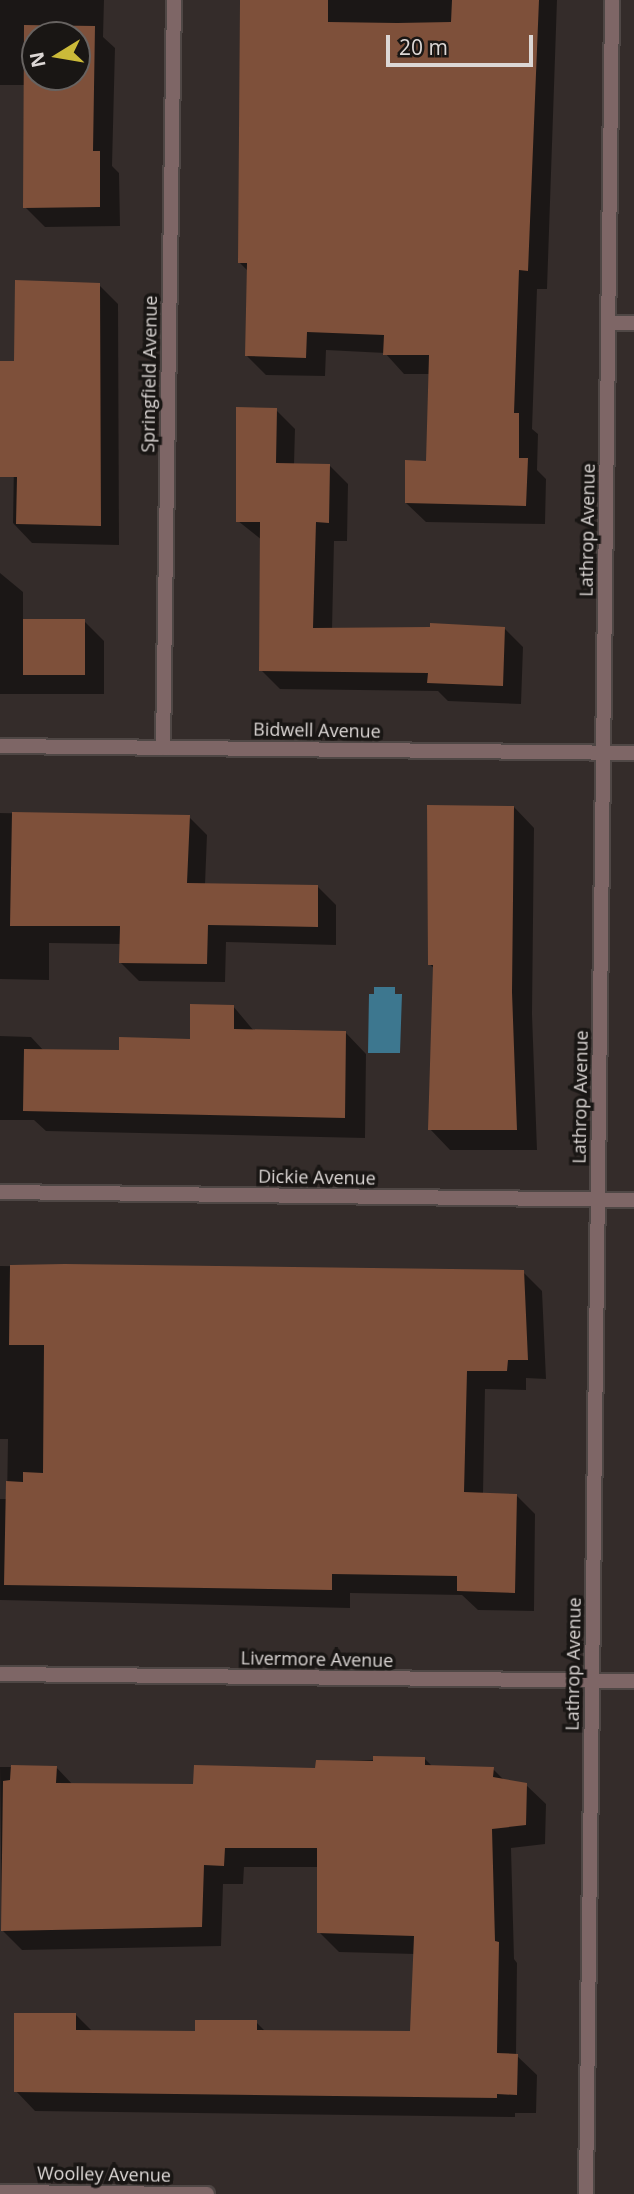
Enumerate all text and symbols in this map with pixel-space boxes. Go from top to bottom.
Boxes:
north arrow [21,21,91,91]
scale bar [389,21,536,65]
text: 20 m [399,33,448,61]
text: N [23,50,52,70]
street label: Springfield Avenue [137,295,161,453]
street label: Lathrop Avenue [575,463,599,597]
street label: Bidwell Avenue [253,718,381,742]
street label: Lathrop Avenue [568,1030,592,1164]
street label: Dickie Avenue [258,1165,376,1189]
street label: Lathrop Avenue [561,1597,585,1731]
street label: Livermore Avenue [240,1647,394,1671]
street label: Woolley Avenue [37,2162,171,2186]

